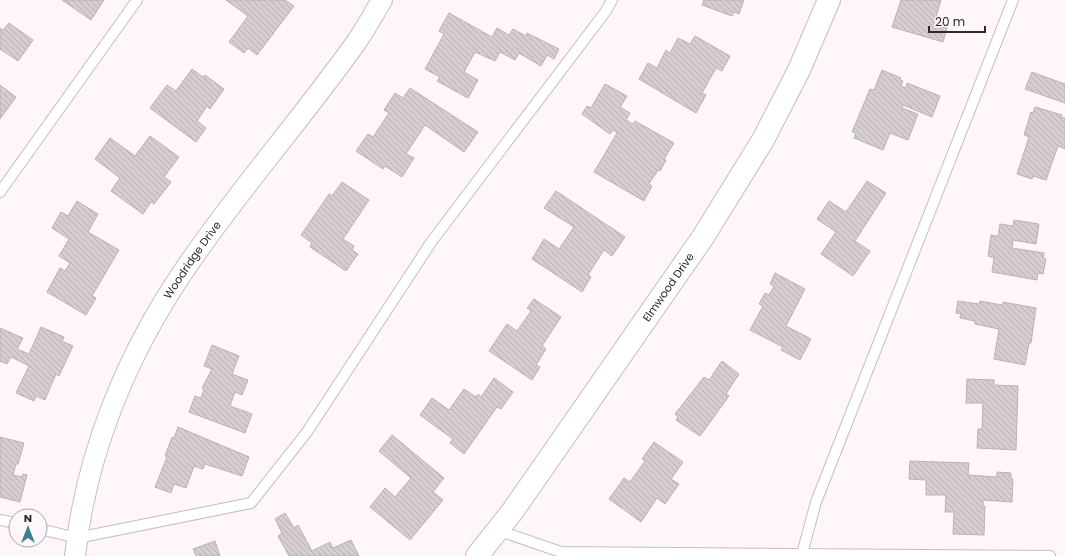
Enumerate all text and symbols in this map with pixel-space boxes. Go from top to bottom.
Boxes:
scale bar [929,8,985,34]
text: 20 m [935,13,965,30]
street label: Woodridge Drive [160,217,225,302]
street label: Elmwood Drive [639,249,698,325]
north arrow [8,508,48,548]
text: N [24,510,32,526]

